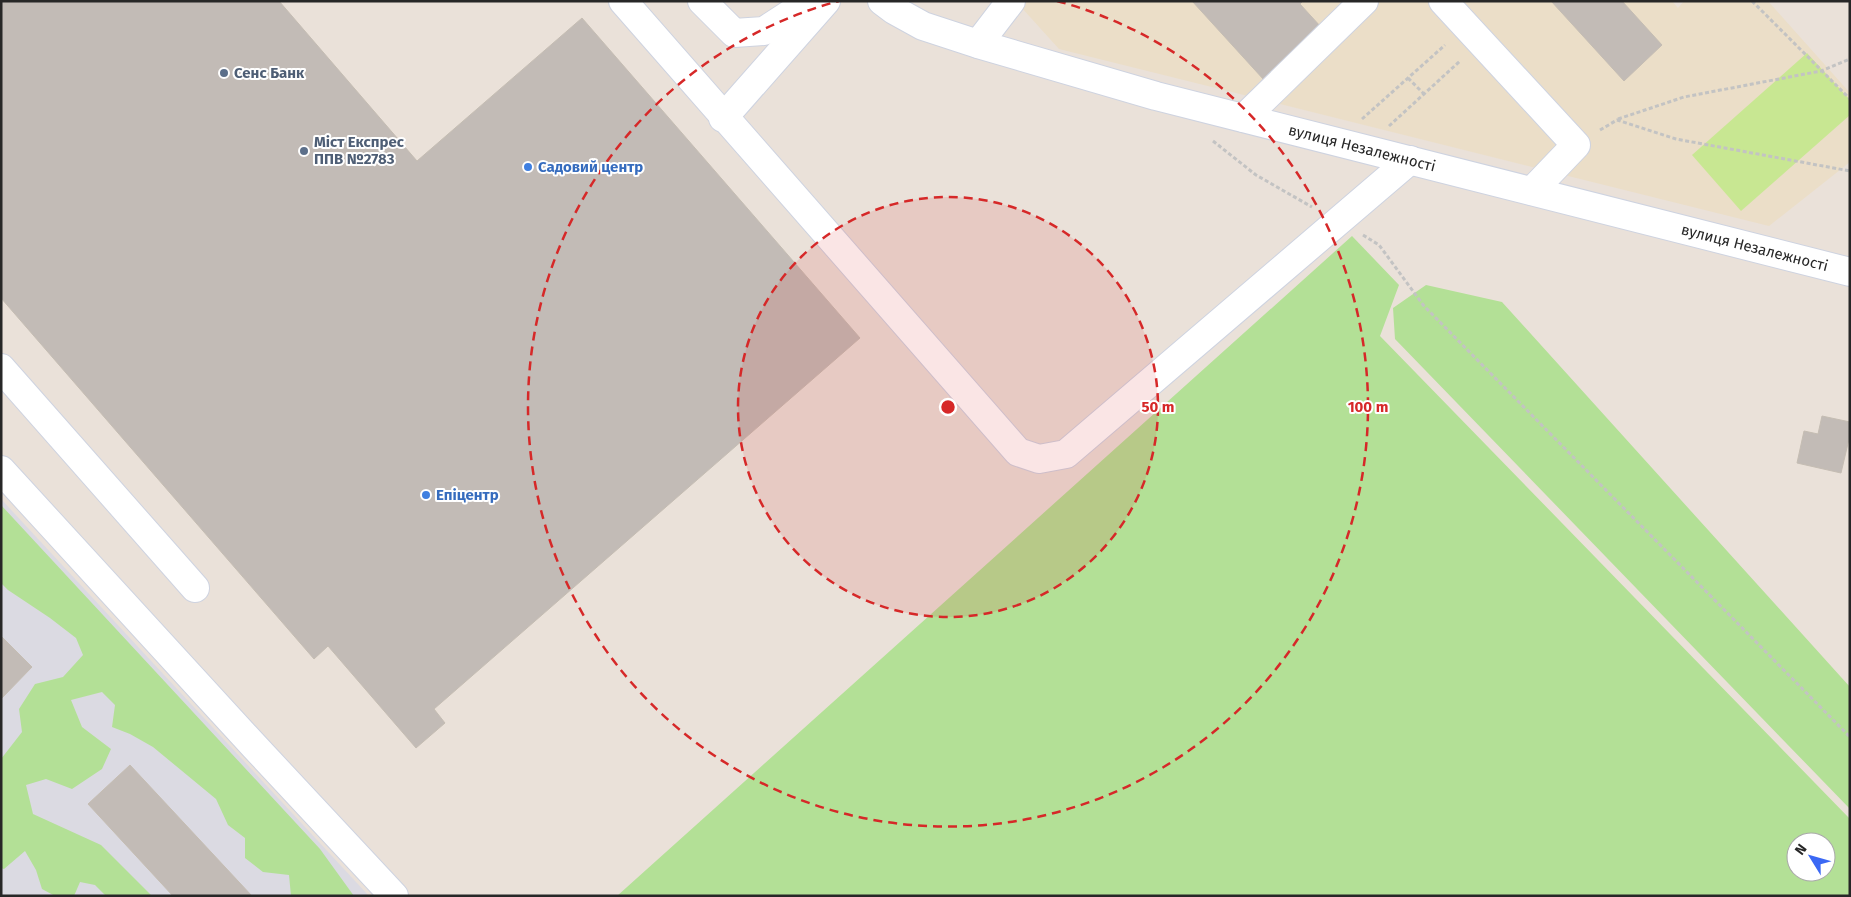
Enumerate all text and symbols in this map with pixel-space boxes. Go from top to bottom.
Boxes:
place label: Сенс Банк [234,64,305,82]
marker: Сенс Банк [218,67,230,79]
street label: вулиця Незалежності [1287,121,1437,176]
place label: Міст Експрес ППВ №2783 [314,133,405,168]
marker: Міст Експрес ППВ №2783 [298,145,310,157]
place label: Садовий центр [538,158,643,176]
marker: Садовий центр [522,161,534,173]
street label: вулиця Незалежності [1679,221,1830,275]
centre of rings [939,398,957,416]
text: 50 m [1141,398,1175,416]
text: 100 m [1348,398,1388,416]
place label: Епіцентр [436,486,499,504]
marker: Епіцентр [420,489,432,501]
north arrow [1786,832,1836,882]
text: N [1791,841,1811,858]

